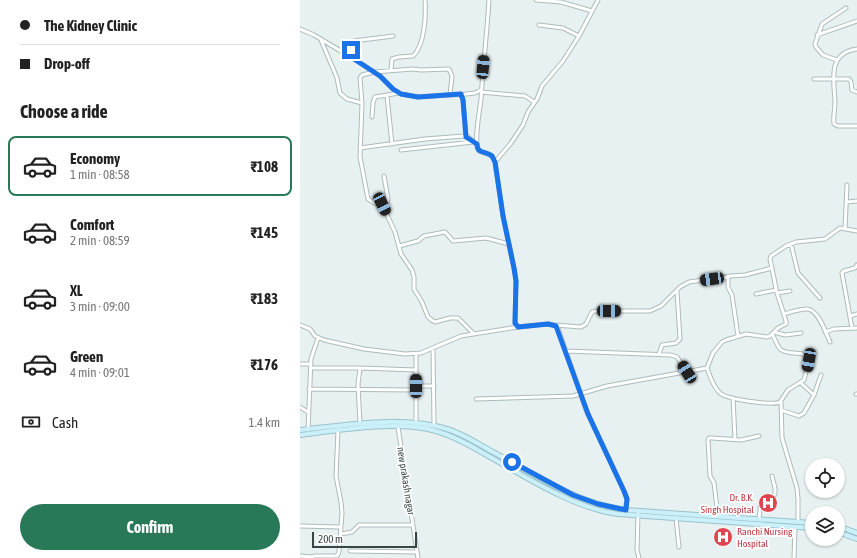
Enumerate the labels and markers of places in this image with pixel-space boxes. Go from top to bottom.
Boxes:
place label: Dr. B.K. Singh Hospital [701,492,754,515]
hospital icon: Dr. B.K. Singh Hospital [757,492,779,514]
hospital icon: Ranchi Nursing Hospital [712,526,734,548]
place label: Ranchi Nursing Hospital [737,526,793,549]

